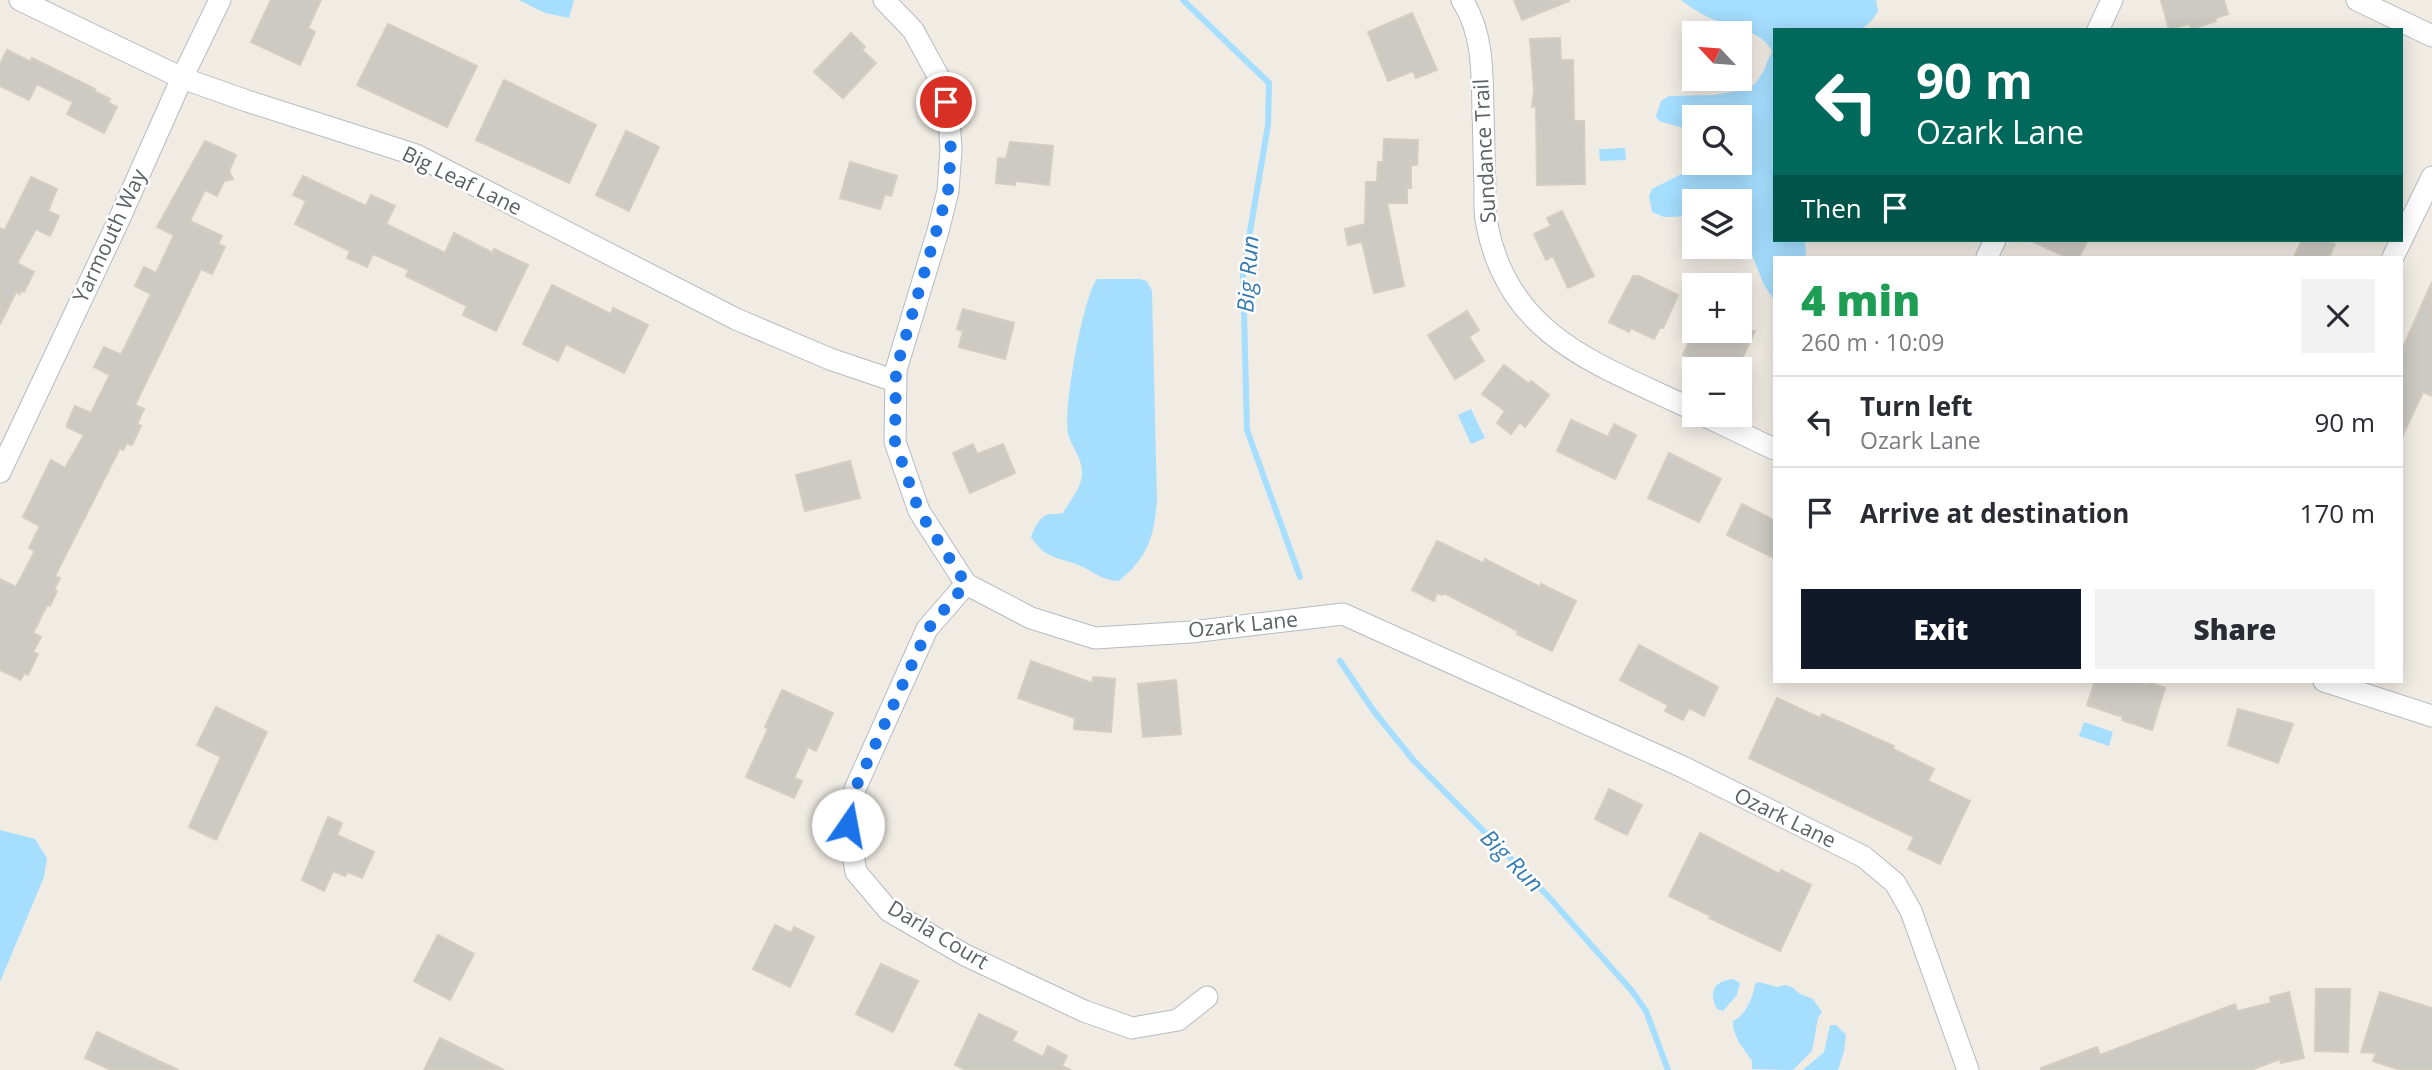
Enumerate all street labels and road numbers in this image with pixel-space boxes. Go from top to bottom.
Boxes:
street label: Sundance Trail [1466,78,1502,224]
street label: Big Leaf Lane [398,139,527,221]
street label: Yarmouth Way [66,164,152,307]
street label: Ozark Lane [1187,604,1299,644]
street label: Ozark Lane [1730,780,1841,854]
street label: Darla Court [883,893,994,975]

